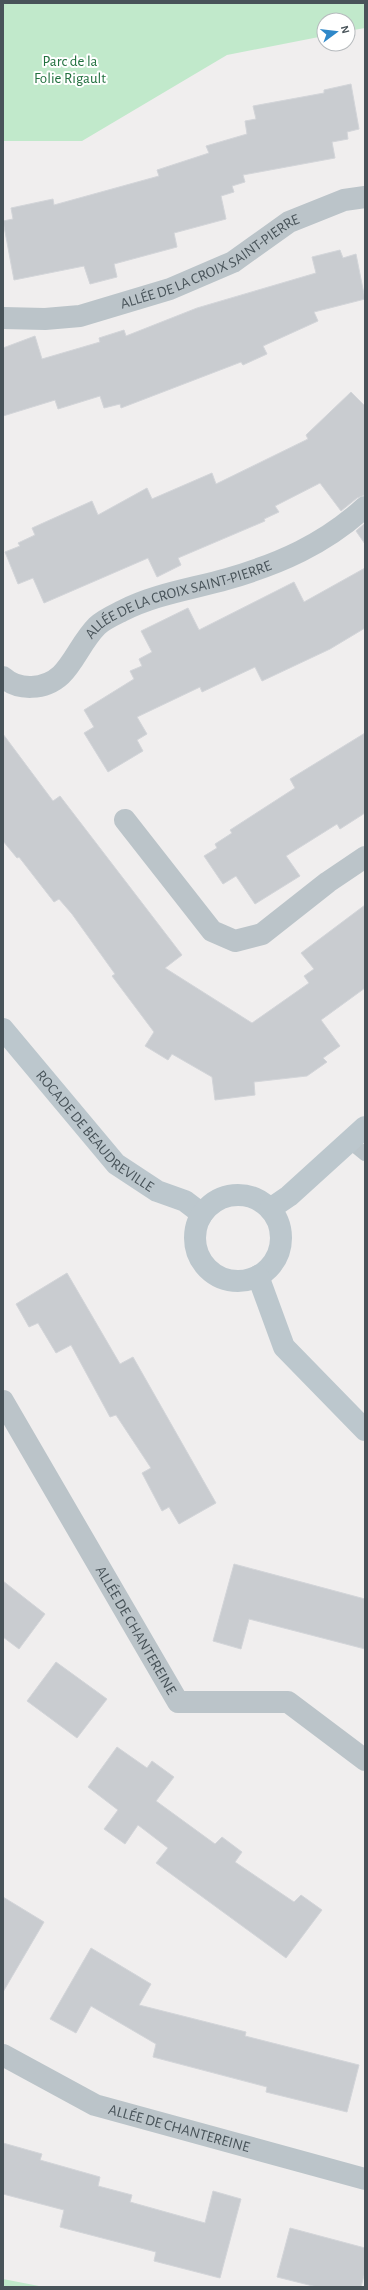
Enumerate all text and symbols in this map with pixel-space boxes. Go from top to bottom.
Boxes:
north arrow [316,12,356,52]
text: N [339,24,351,35]
park label: Parc de la Folie Rigault [34,54,106,86]
street label: ALLÉE DE LA CROIX SAINT-PIERRE [118,211,301,311]
street label: ALLÉE DE LA CROIX SAINT-PIERRE [82,557,273,641]
street label: ROCADE DE BEAUDREVILLE [33,1067,157,1194]
street label: ALLÉE DE CHANTEREINE [93,1563,179,1697]
street label: ALLÉE DE CHANTEREINE [107,2102,252,2155]

